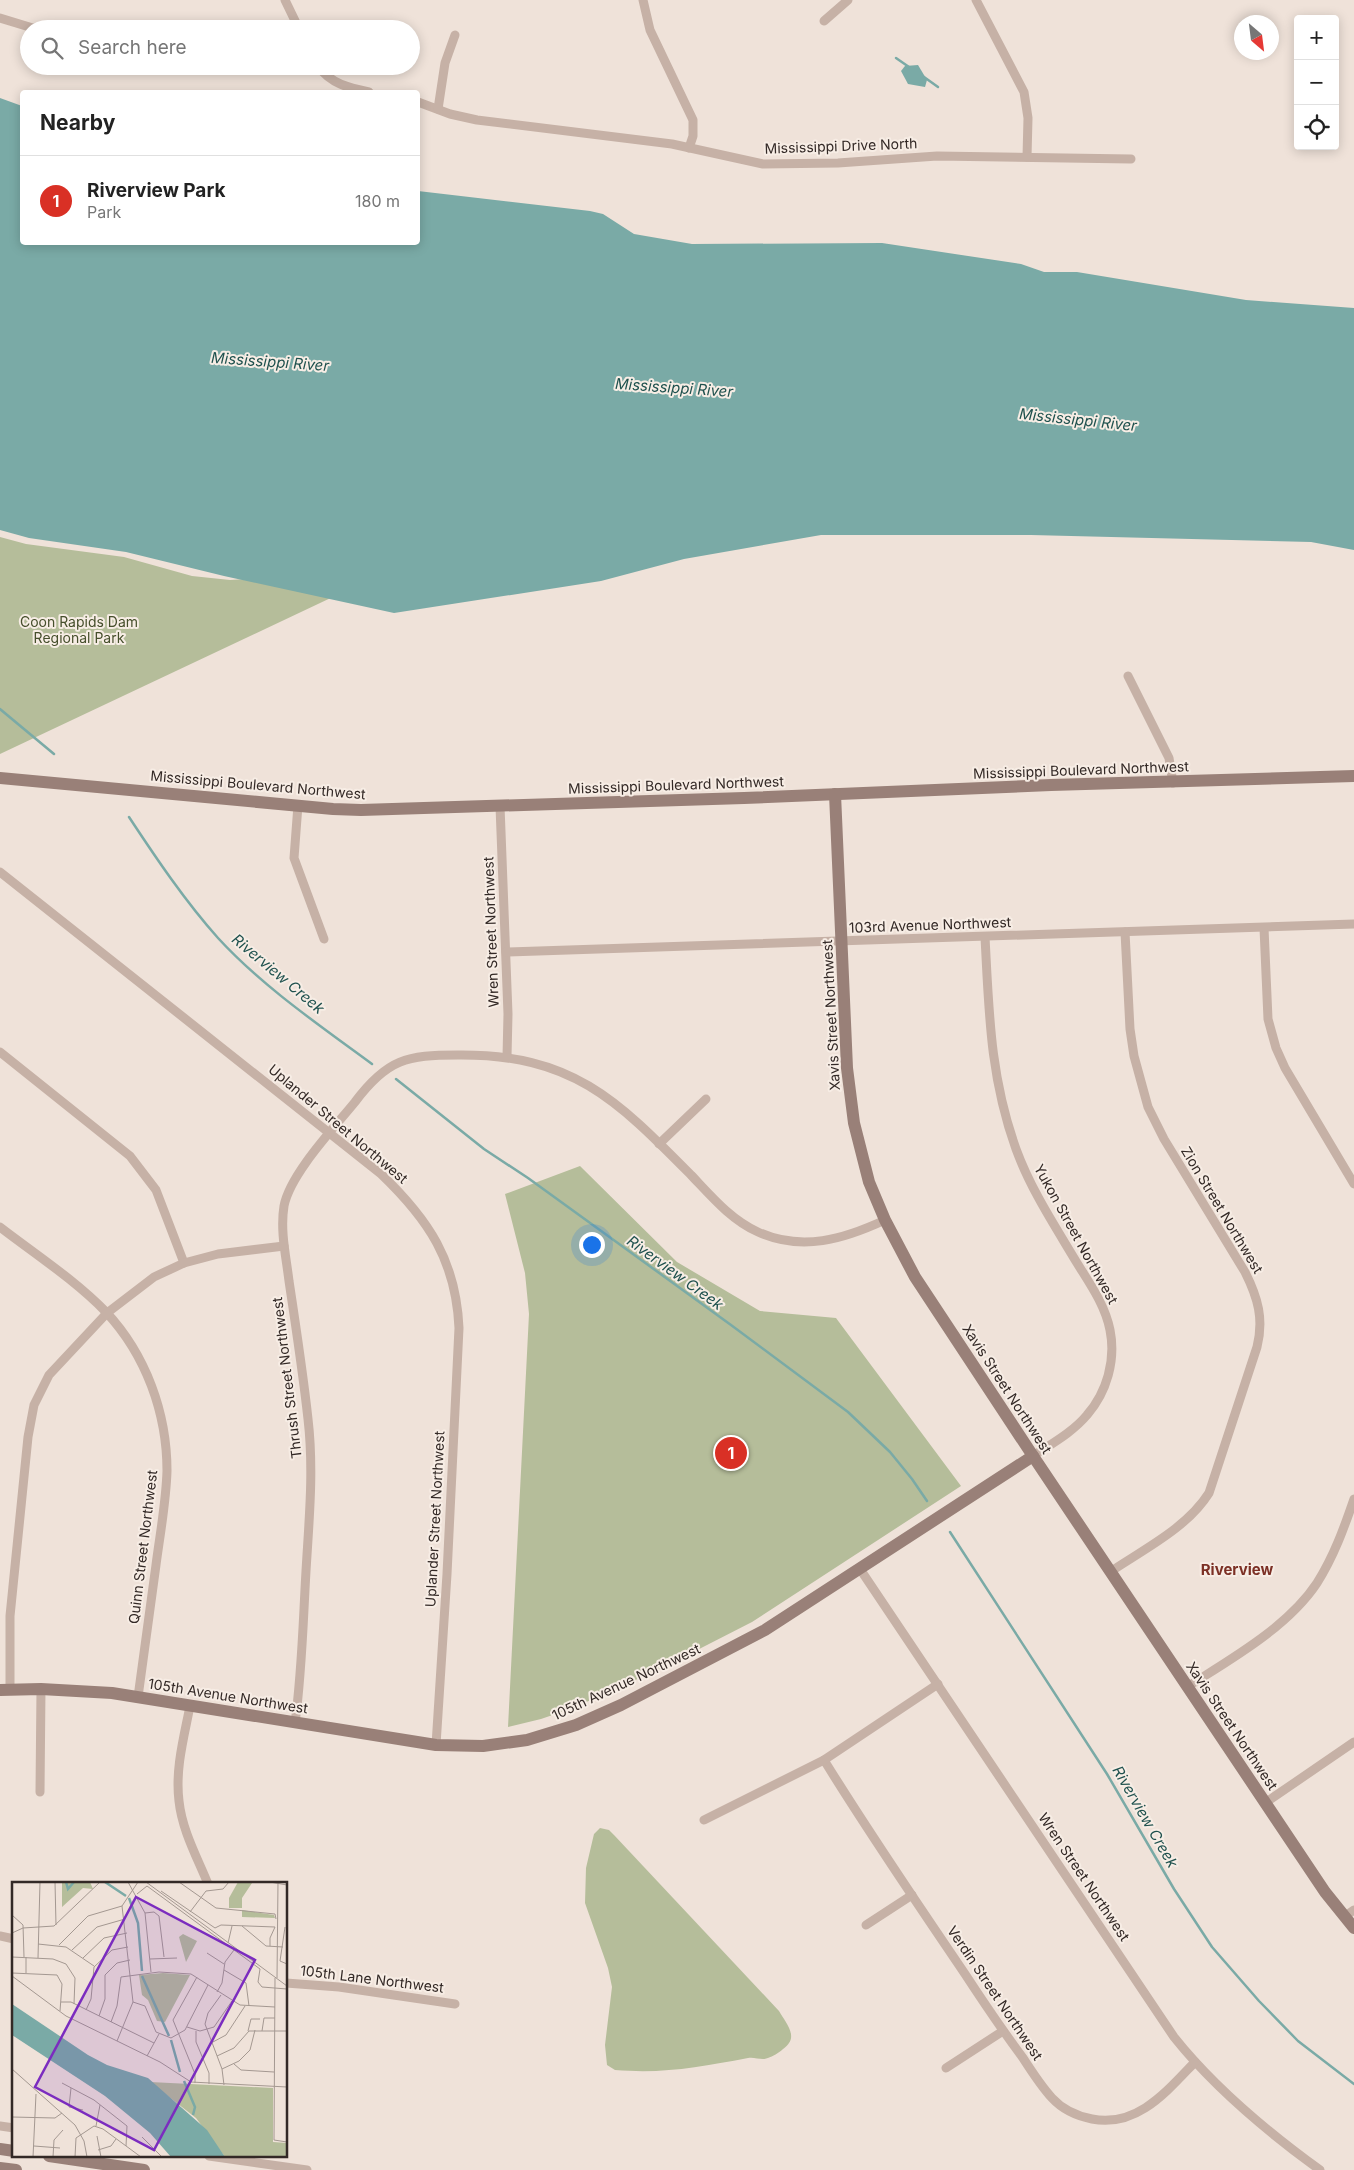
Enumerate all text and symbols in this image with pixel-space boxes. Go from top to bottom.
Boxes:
north arrow [1234,15,1279,60]
map controls [1294,15,1339,150]
button: + [1294,15,1339,60]
search box [20,20,420,75]
icon: search [38,34,66,62]
text: Search here [78,36,187,59]
button: − [1294,60,1339,105]
button: locate [1294,105,1339,150]
text: Nearby [40,110,115,135]
street label: Mississippi Drive North [764,134,918,157]
text: Riverview Park [87,179,225,202]
text: 1 [53,191,59,211]
text: 180 m [355,191,400,211]
text: Park [87,202,121,222]
water label: Mississippi River [210,348,330,375]
water label: Mississippi River [614,374,734,401]
water label: Mississippi River [1018,404,1138,435]
park label: Coon Rapids Dam Regional Park [20,613,138,646]
street label: Mississippi Boulevard Northwest [973,757,1190,782]
street label: Mississippi Boulevard Northwest [150,767,367,802]
street label: Mississippi Boulevard Northwest [568,772,785,797]
street label: Wren Street Northwest [479,856,502,1008]
street label: 103rd Avenue Northwest [849,913,1012,936]
water label: Riverview Creek [228,929,329,1018]
street label: Xavis Street Northwest [818,939,843,1091]
street label: Uplander Street Northwest [265,1060,412,1187]
street label: Zion Street Northwest [1178,1143,1267,1277]
street label: Yukon Street Northwest [1031,1161,1122,1307]
water label: Riverview Creek [623,1231,728,1314]
your location [579,1232,605,1258]
street label: Thrush Street Northwest [268,1296,305,1460]
street label: Xavis Street Northwest [959,1321,1056,1457]
street label: Uplander Street Northwest [421,1430,448,1608]
pin: 1 [715,1434,747,1472]
street label: Quinn Street Northwest [125,1469,160,1625]
district label: Riverview [1201,1560,1273,1579]
street label: 105th Avenue Northwest [549,1640,703,1723]
street label: Xavis Street Northwest [1183,1658,1282,1793]
street label: 105th Avenue Northwest [147,1674,310,1717]
water label: Riverview Creek [1109,1762,1183,1872]
street label: Wren Street Northwest [1035,1809,1134,1944]
inset map [12,1882,288,2158]
street label: Verdin Street Northwest [944,1922,1047,2063]
street label: 105th Lane Northwest [299,1961,445,1996]

